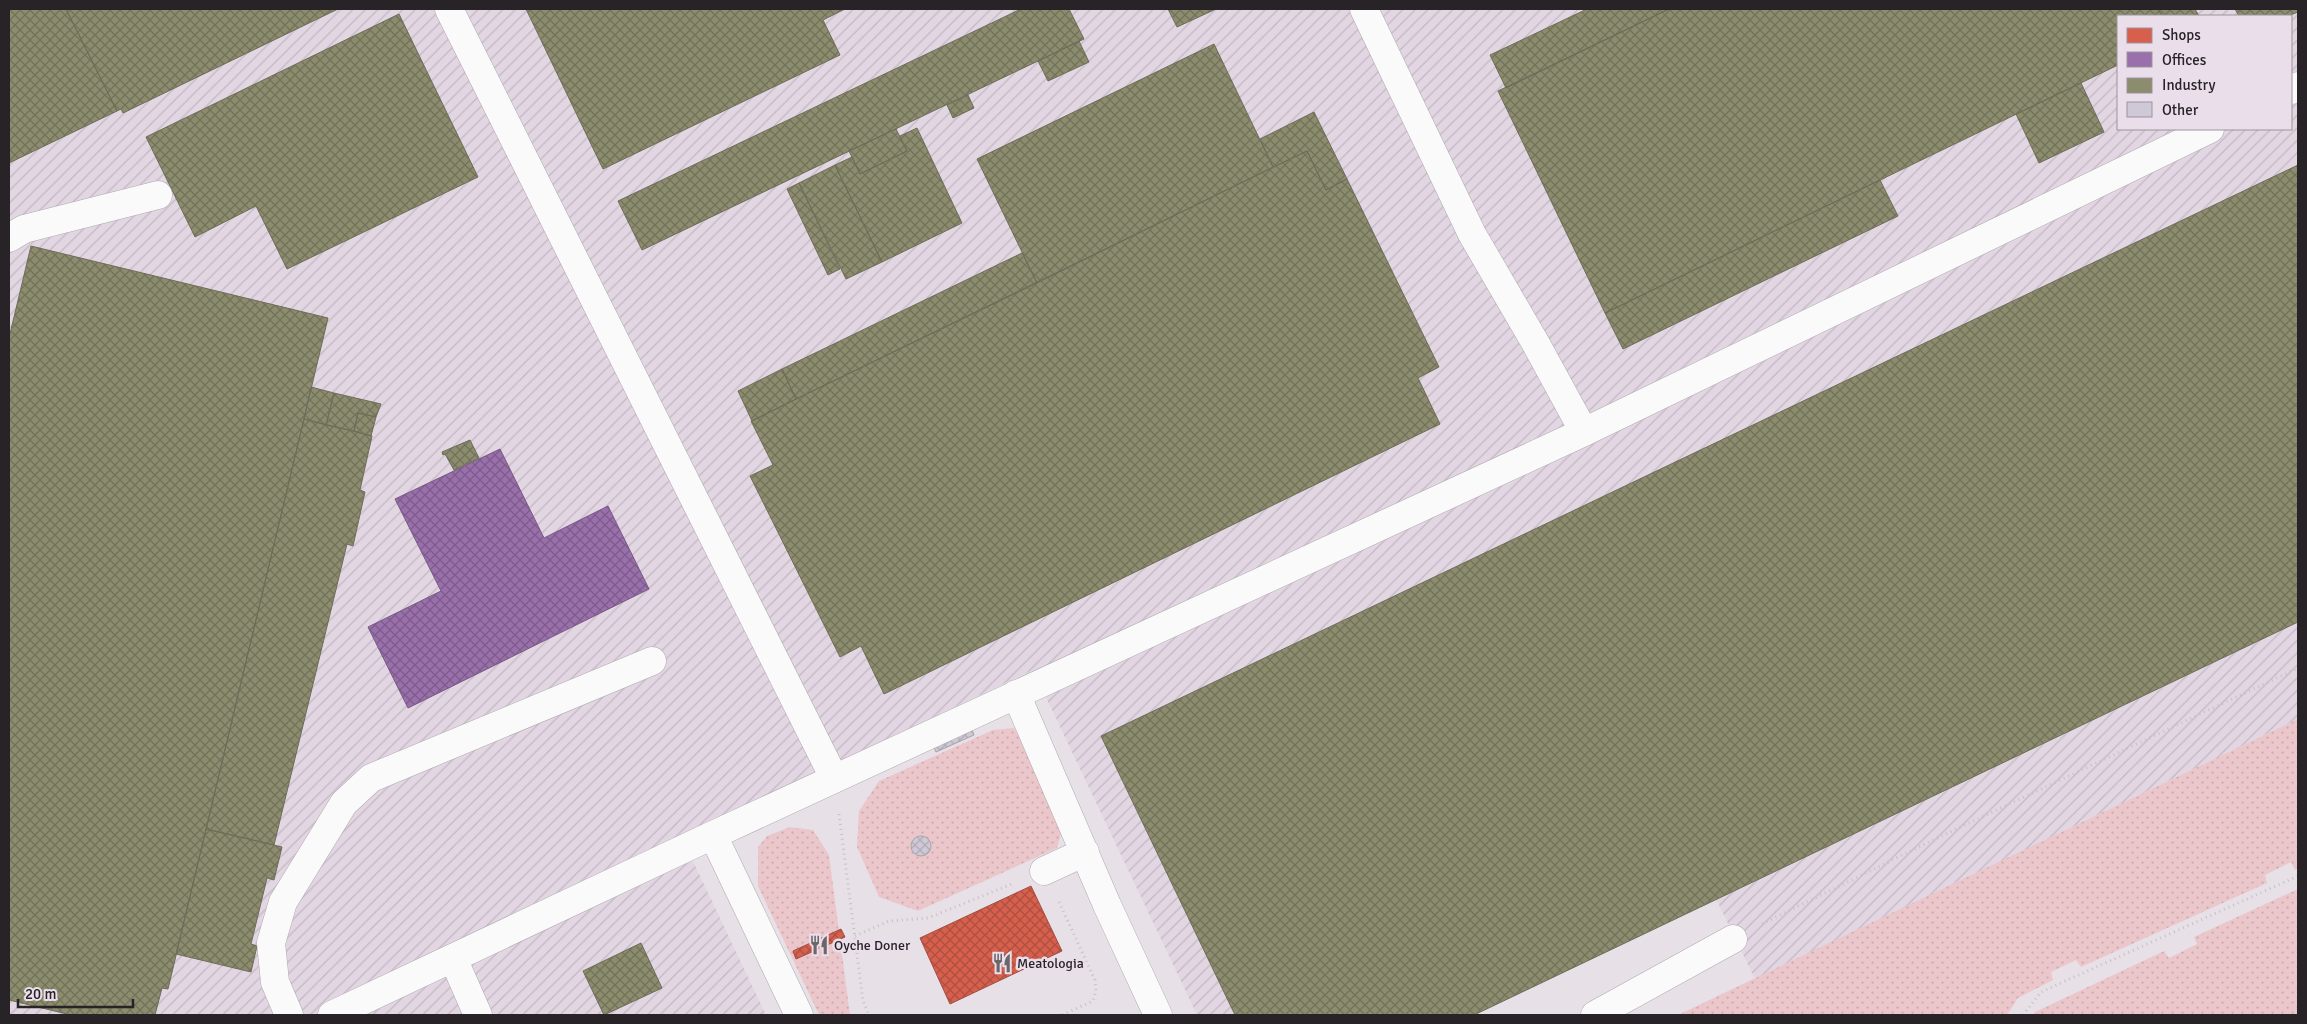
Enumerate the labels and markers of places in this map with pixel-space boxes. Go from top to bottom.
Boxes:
restaurant icon: Oyche Doner [808,934,830,956]
place label: Oyche Doner [834,937,911,954]
restaurant icon: Meatologia [991,952,1013,974]
place label: Meatologia [1017,955,1084,972]

